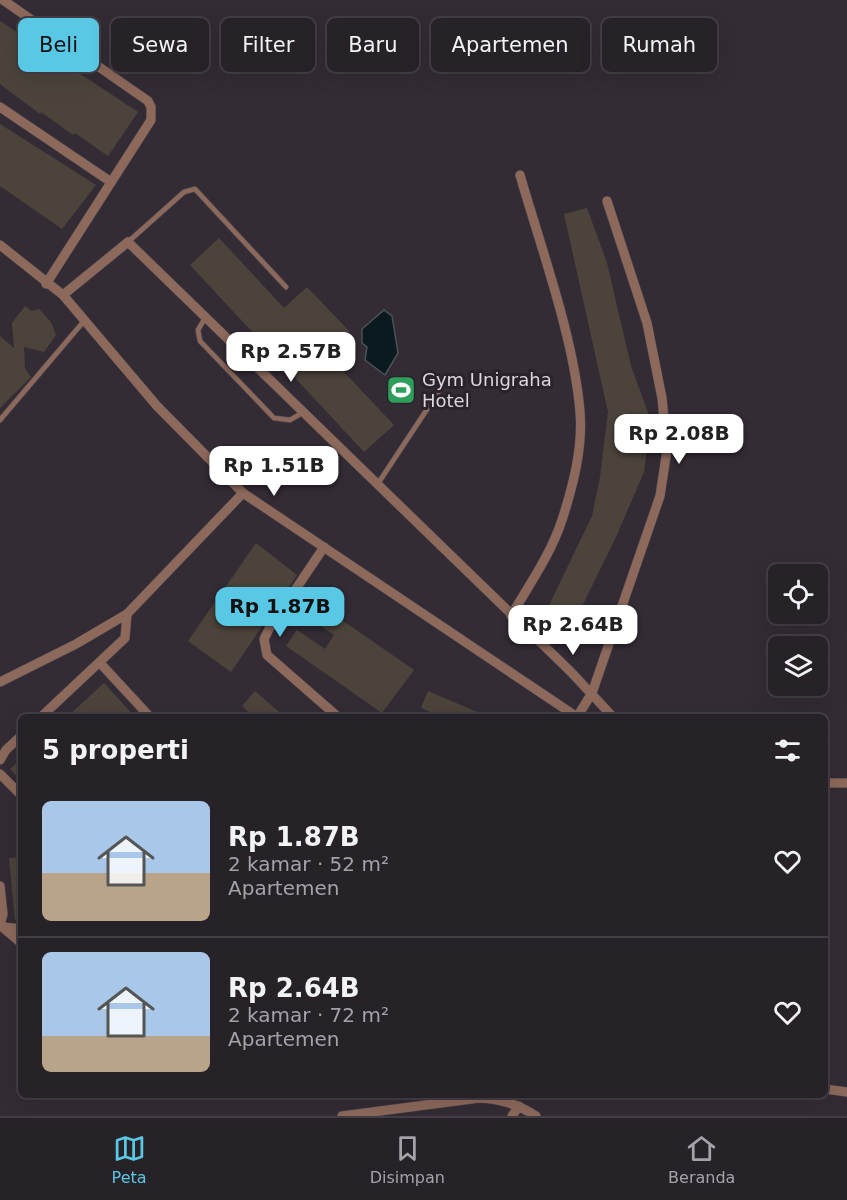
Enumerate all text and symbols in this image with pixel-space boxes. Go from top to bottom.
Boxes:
chip: Beli [18,18,99,72]
chip: Sewa [111,18,209,72]
chip: Filter [221,18,315,72]
chip: Baru [327,18,419,72]
chip: Apartemen [431,18,590,72]
chip: Rumah [602,18,717,72]
pin: Rp 2.57B [229,332,353,383]
text: Rp 2.57B [240,339,342,363]
place label: Gym Unigraha Hotel [422,369,552,411]
sports icon: Gym Unigraha Hotel [385,374,417,406]
pin: Rp 2.08B [617,414,741,465]
text: Rp 2.08B [628,421,730,445]
pin: Rp 1.51B [212,446,336,497]
text: Rp 1.51B [223,453,325,477]
map controls [768,564,828,696]
button: locate [768,564,828,624]
pin: Rp 1.87B [218,587,342,638]
text: Rp 1.87B [229,594,331,618]
pin: Rp 2.64B [511,605,635,656]
text: Rp 2.64B [522,612,624,636]
button: layers [768,636,828,696]
icon: filters [771,734,804,767]
text: 5 properti [42,735,189,765]
text: Rp 1.87B [228,822,360,852]
icon: home [90,825,162,897]
icon: heart [771,845,804,878]
text: 2 kamar · 52 m² [228,852,389,876]
text: Apartemen [228,876,339,900]
text: Rp 2.64B [228,973,360,1003]
icon: home [90,976,162,1048]
icon: heart [771,996,804,1029]
text: 2 kamar · 72 m² [228,1003,389,1027]
text: Apartemen [228,1027,339,1051]
tab: Peta [112,1132,147,1187]
tab: Disimpan [370,1132,445,1187]
tab: Beranda [668,1132,735,1187]

